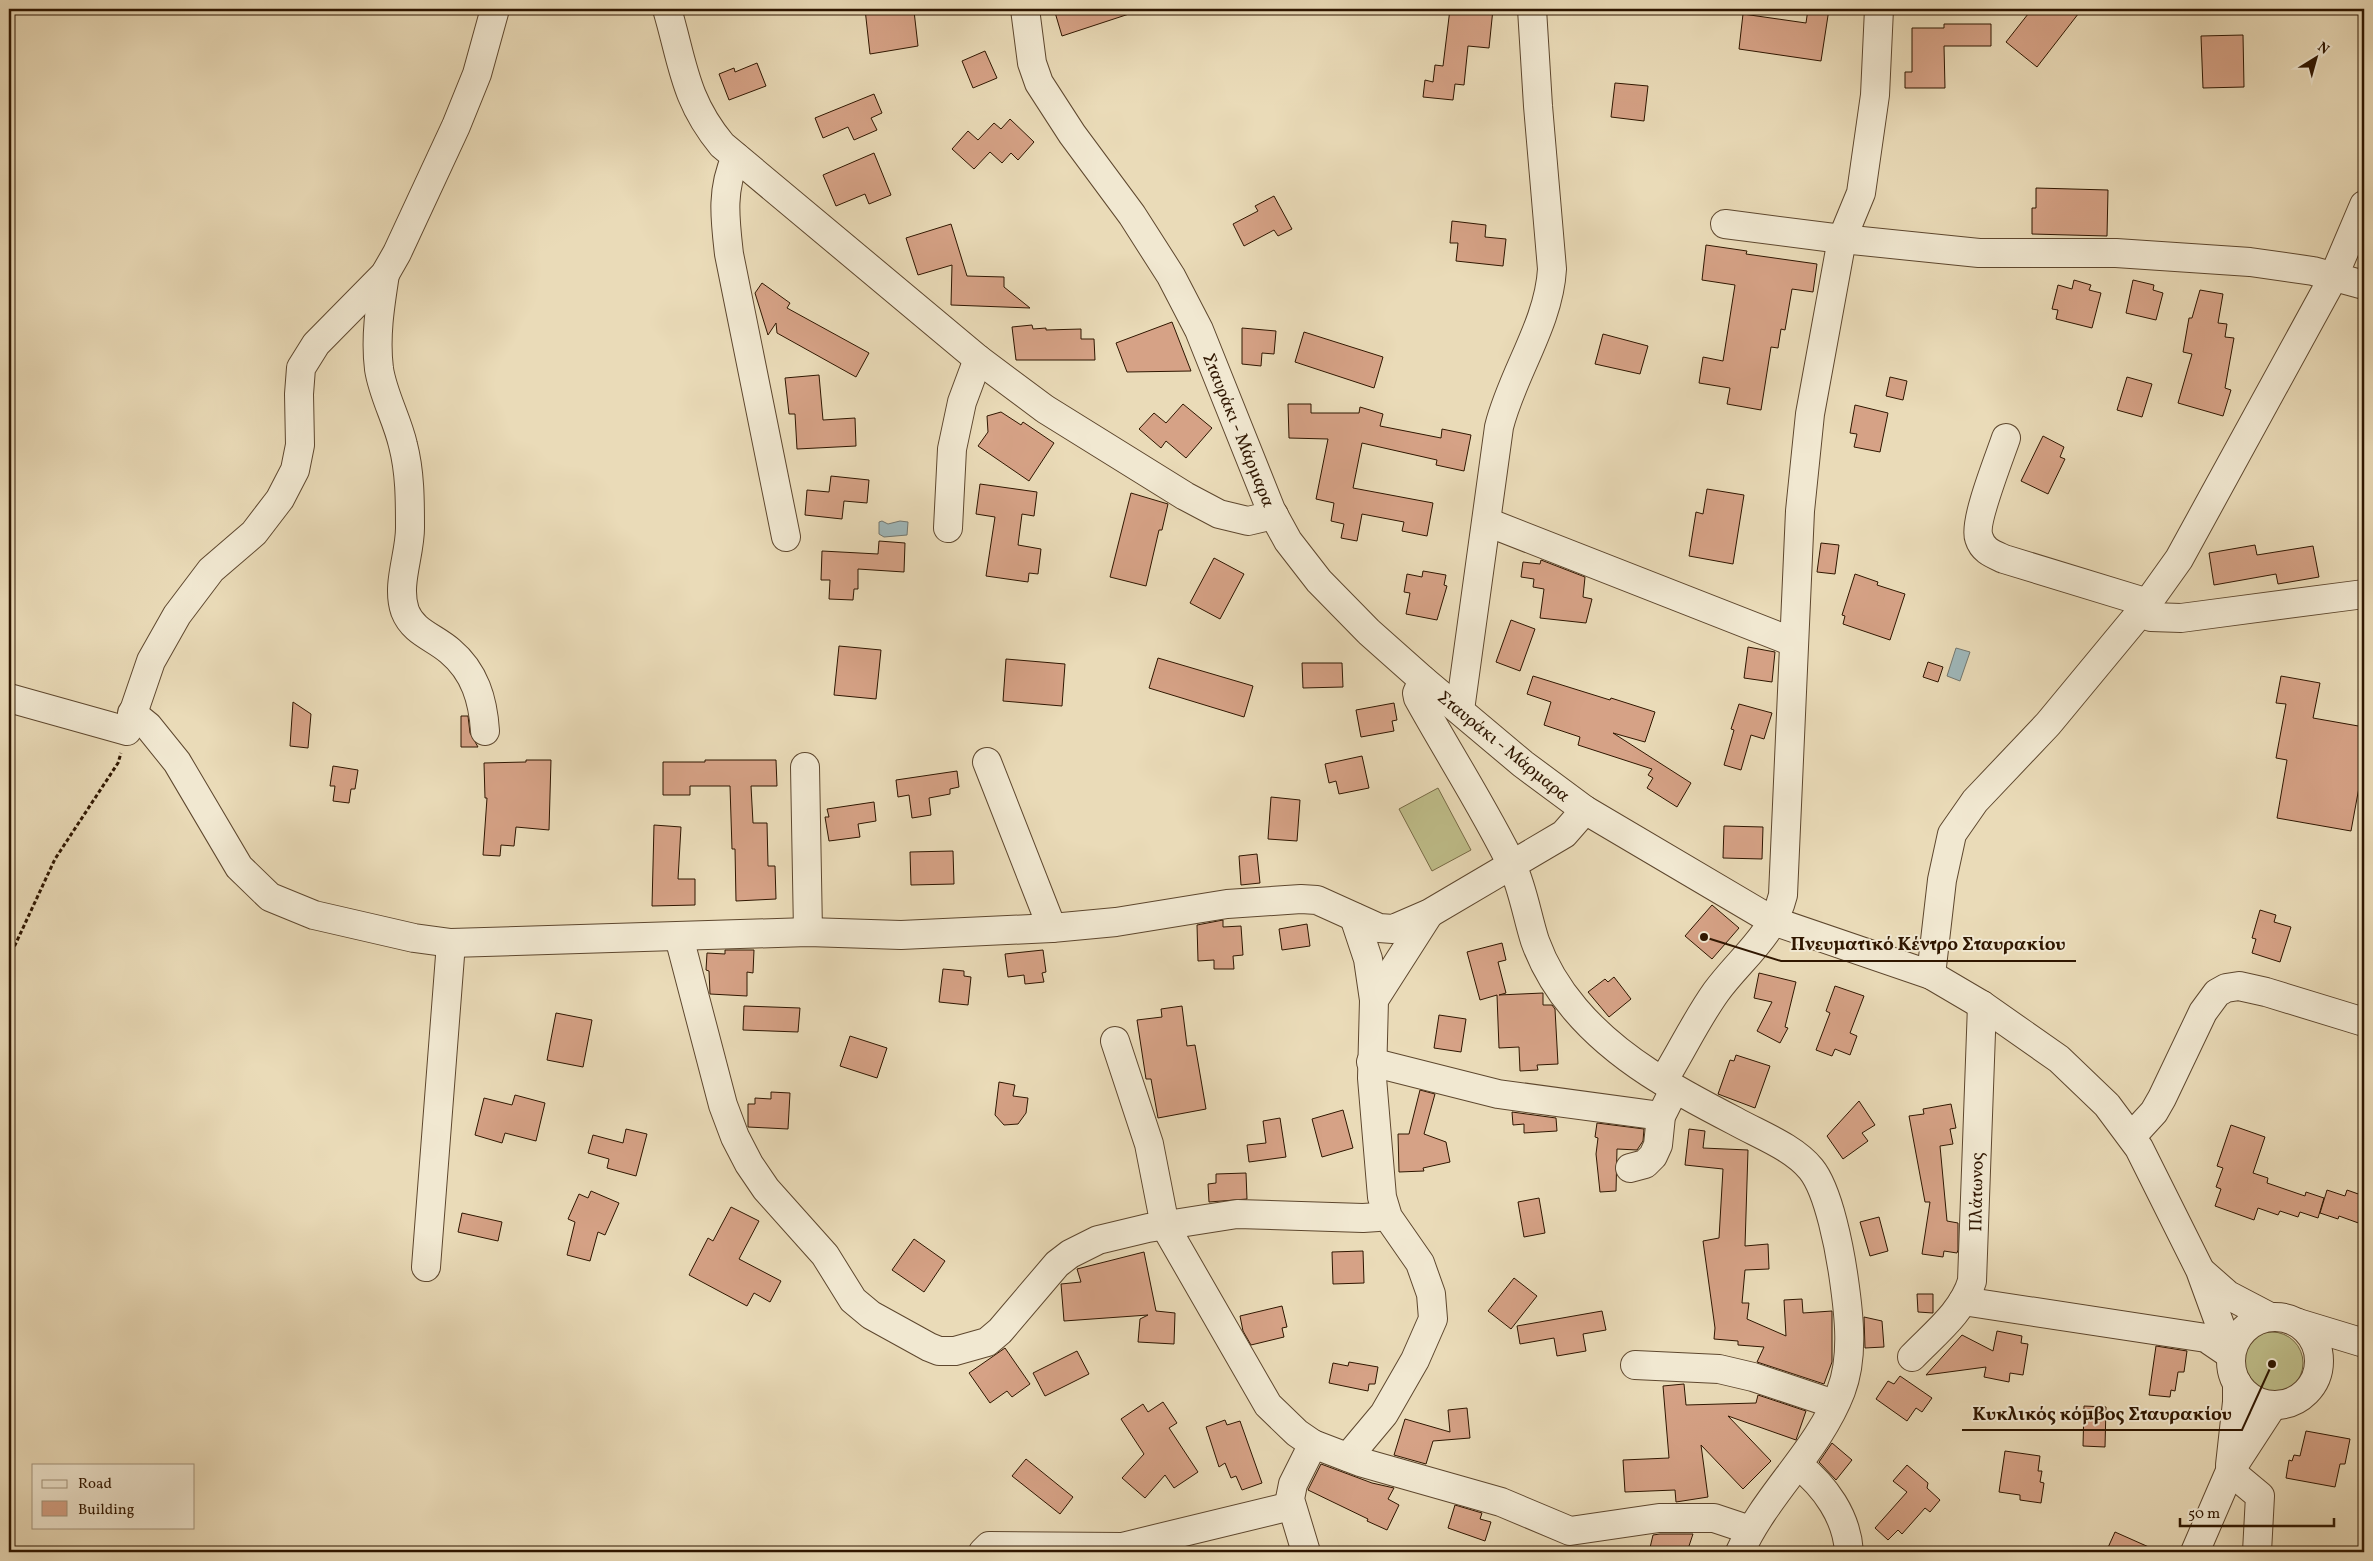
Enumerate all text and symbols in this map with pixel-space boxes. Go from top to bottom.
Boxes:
north arrow [2290,32,2340,82]
text: N [2313,38,2333,59]
street label: Σταυράκι - Μάρμαρα [1195,350,1280,512]
street label: Σταυράκι - Μάρμαρα [1431,686,1575,809]
callout: Πνευματικό Κέντρο Σταυρακίου [1781,927,2076,961]
text: Πνευματικό Κέντρο Σταυρακίου [1790,932,2066,958]
street label: Πλάτωνος [1964,1152,1991,1232]
callout: Κυκλικός κόμβος Σταυρακίου [1962,1396,2242,1430]
text: Κυκλικός κόμβος Σταυρακίου [1972,1402,2232,1428]
legend [32,1464,195,1528]
text: Road [78,1474,112,1495]
scale bar [2180,1496,2334,1528]
text: Building [78,1500,135,1521]
text: 50 m [2188,1504,2220,1525]

